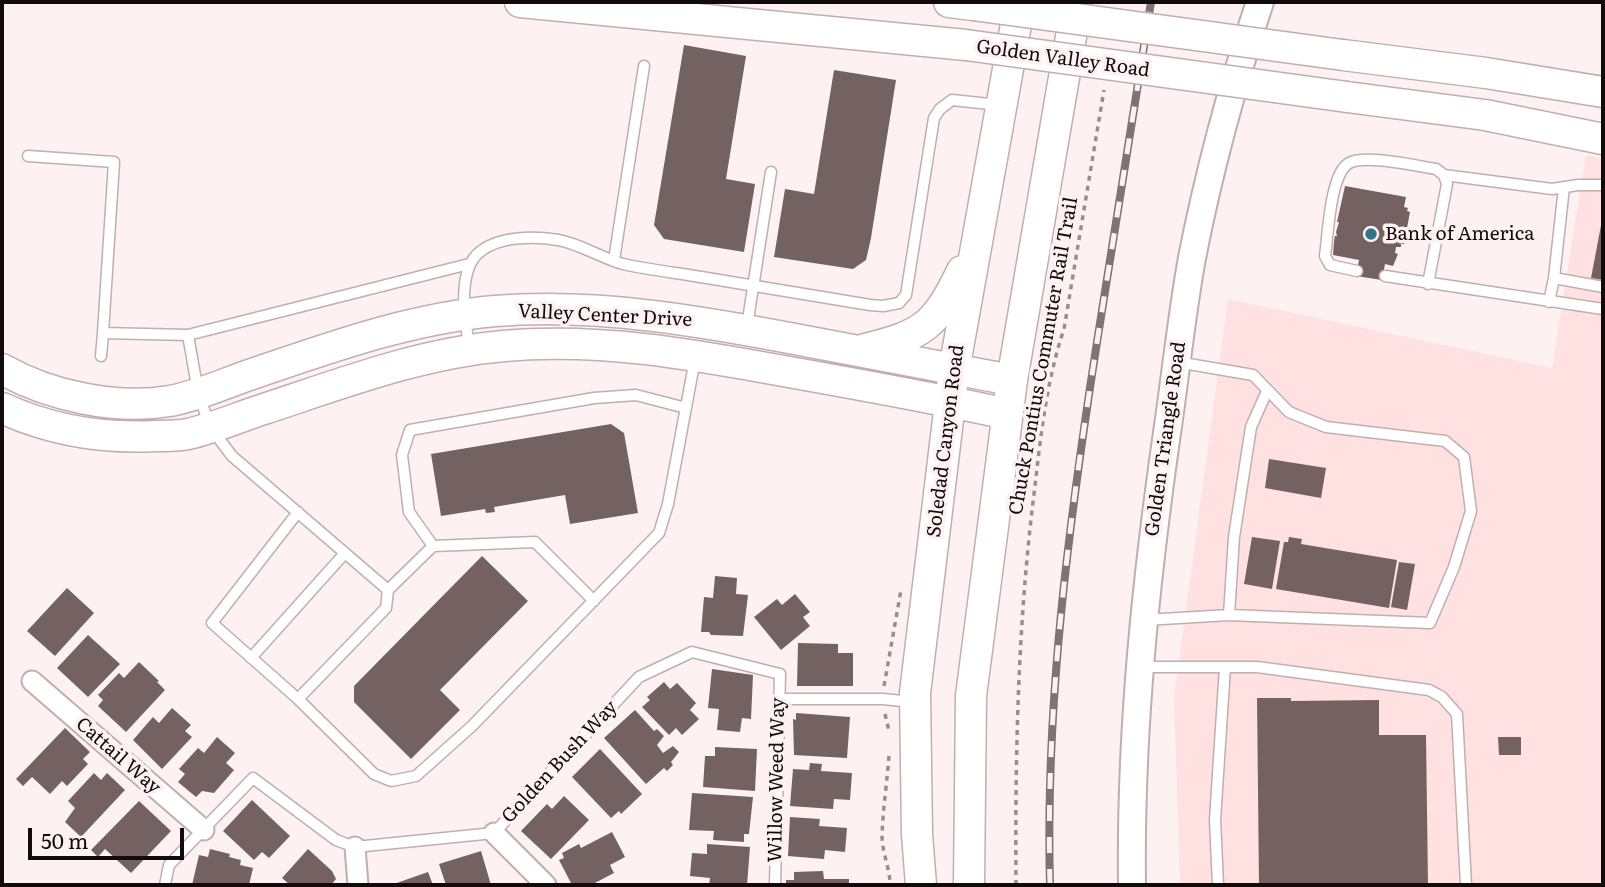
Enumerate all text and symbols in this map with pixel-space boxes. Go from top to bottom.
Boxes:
street label: Golden Valley Road [975,36,1151,82]
street label: Chuck Pontius Commuter Rail Trail [1005,195,1083,517]
place label: Bank of America [1385,223,1534,245]
marker: Bank of America [1363,226,1379,242]
street label: Valley Center Drive [517,300,693,332]
street label: Golden Triangle Road [1141,340,1191,538]
street label: Soledad Canyon Road [923,343,969,539]
street label: Golden Bush Way [497,696,623,828]
street label: Willow Weed Way [764,697,790,863]
street label: Cattail Way [71,713,165,799]
scale bar [32,814,187,858]
text: 50 m [41,824,88,855]

